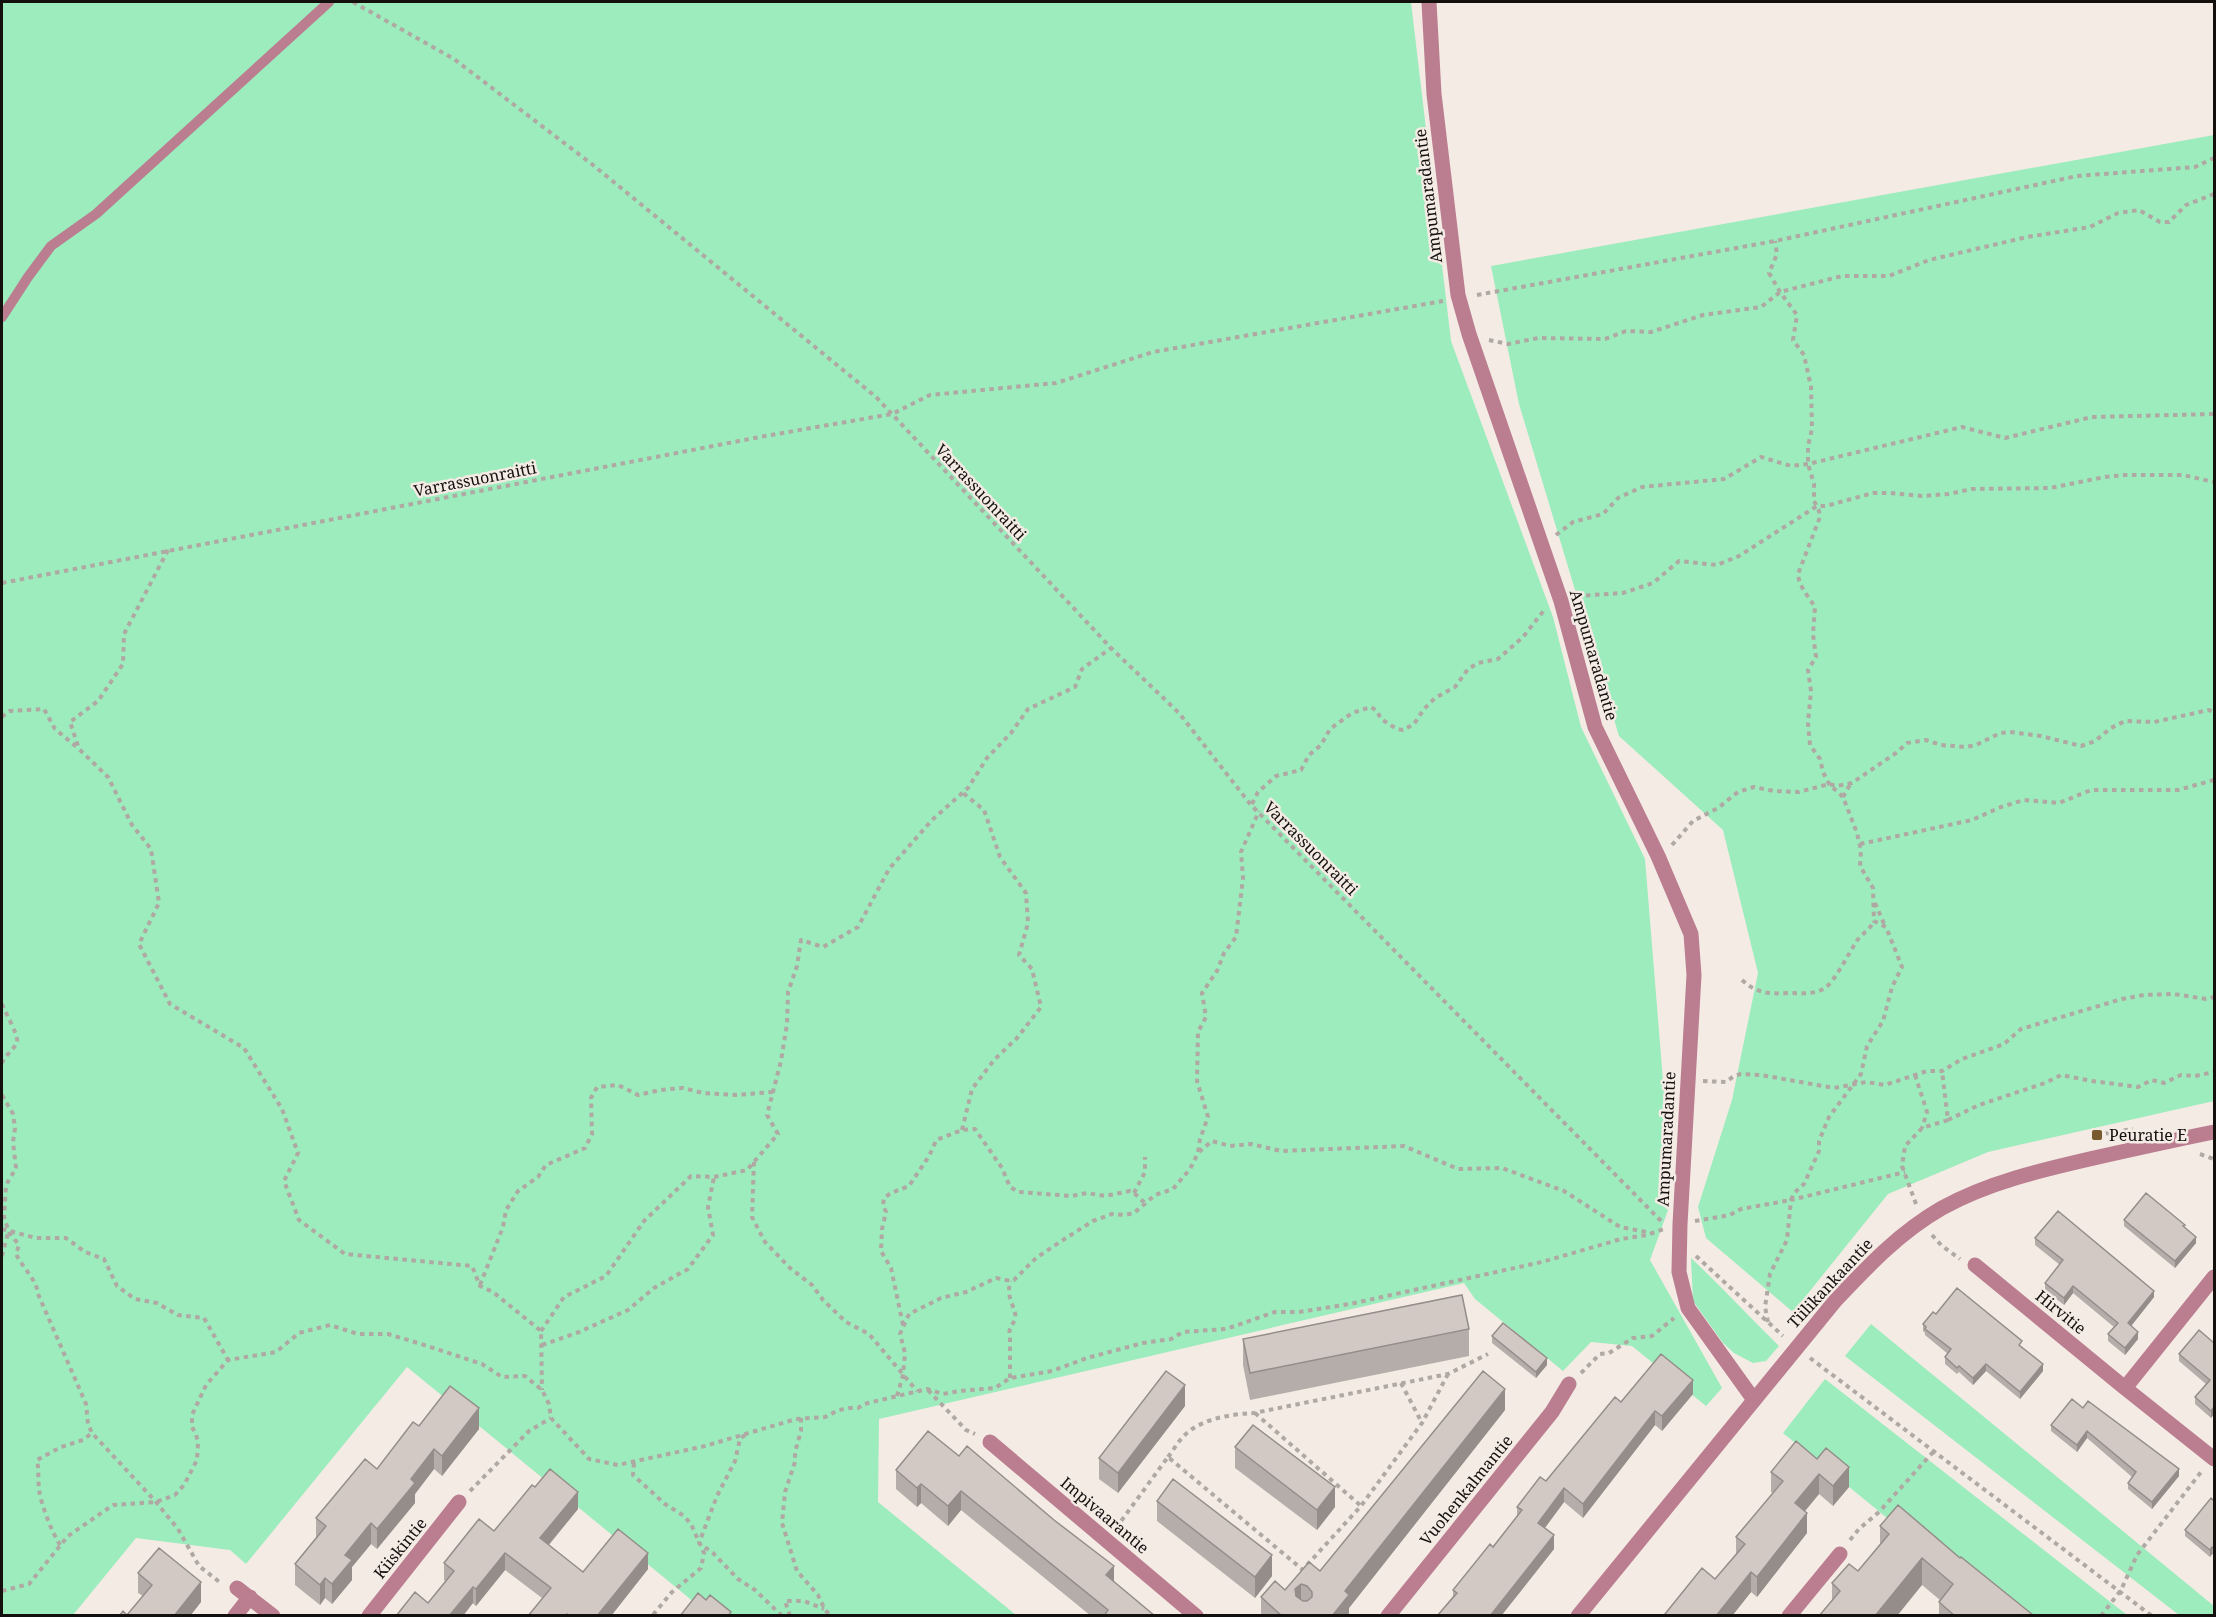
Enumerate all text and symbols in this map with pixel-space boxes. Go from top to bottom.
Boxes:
street label: Ampumaradantie [1409,128,1447,264]
street label: Varrassuonraitti [931,439,1031,545]
street label: Varrassuonraitti [412,456,538,502]
street label: Ampumaradantie [1565,587,1623,723]
street label: Varrassuonraitti [1259,796,1363,900]
street label: Ampumaradantie [1651,1071,1681,1207]
place label: Peuratie E [2109,1124,2187,1146]
marker: Peuratie E [2090,1128,2104,1142]
street label: Tiilikankaantie [1782,1233,1878,1333]
street label: Hirvitie [2031,1285,2091,1339]
street label: Vuohenkalmantie [1415,1430,1517,1550]
street label: Impivaarantie [1056,1472,1154,1558]
street label: Kiiskintie [369,1513,431,1583]

